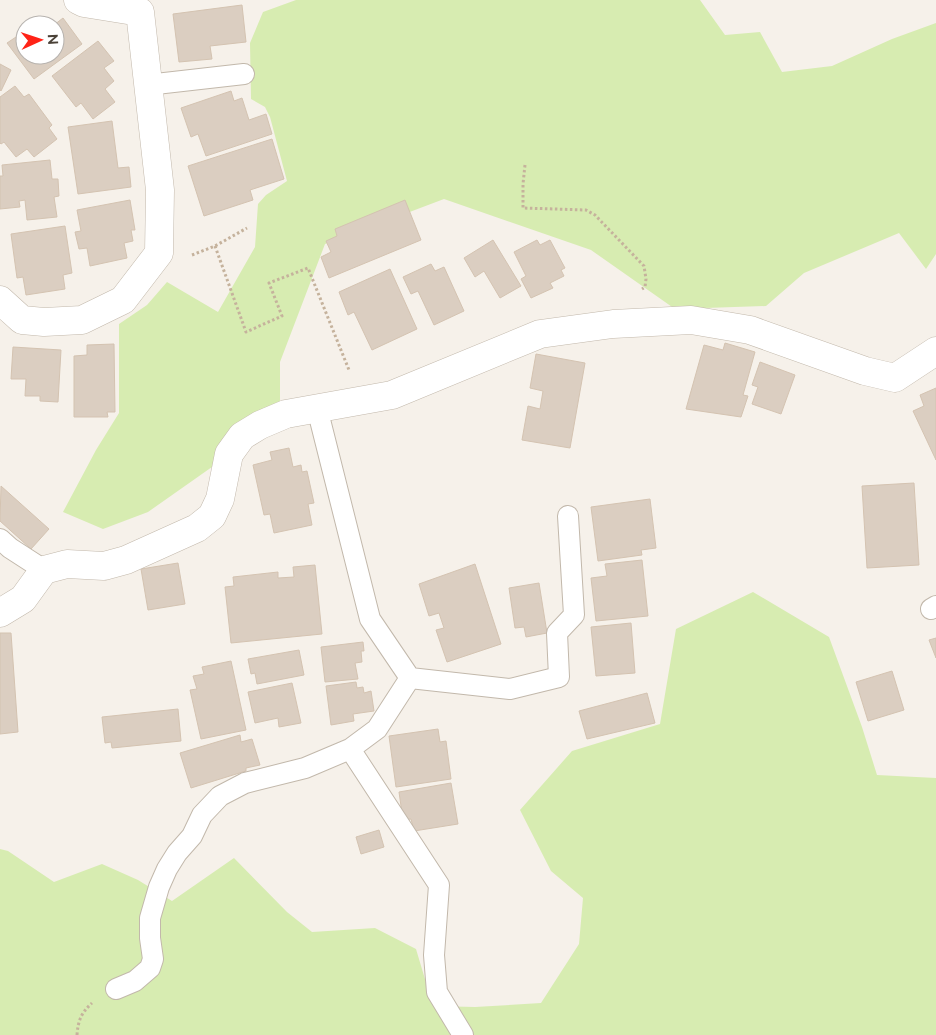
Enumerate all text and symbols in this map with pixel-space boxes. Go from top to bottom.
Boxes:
north arrow [15,15,65,65]
text: N [45,34,61,45]

